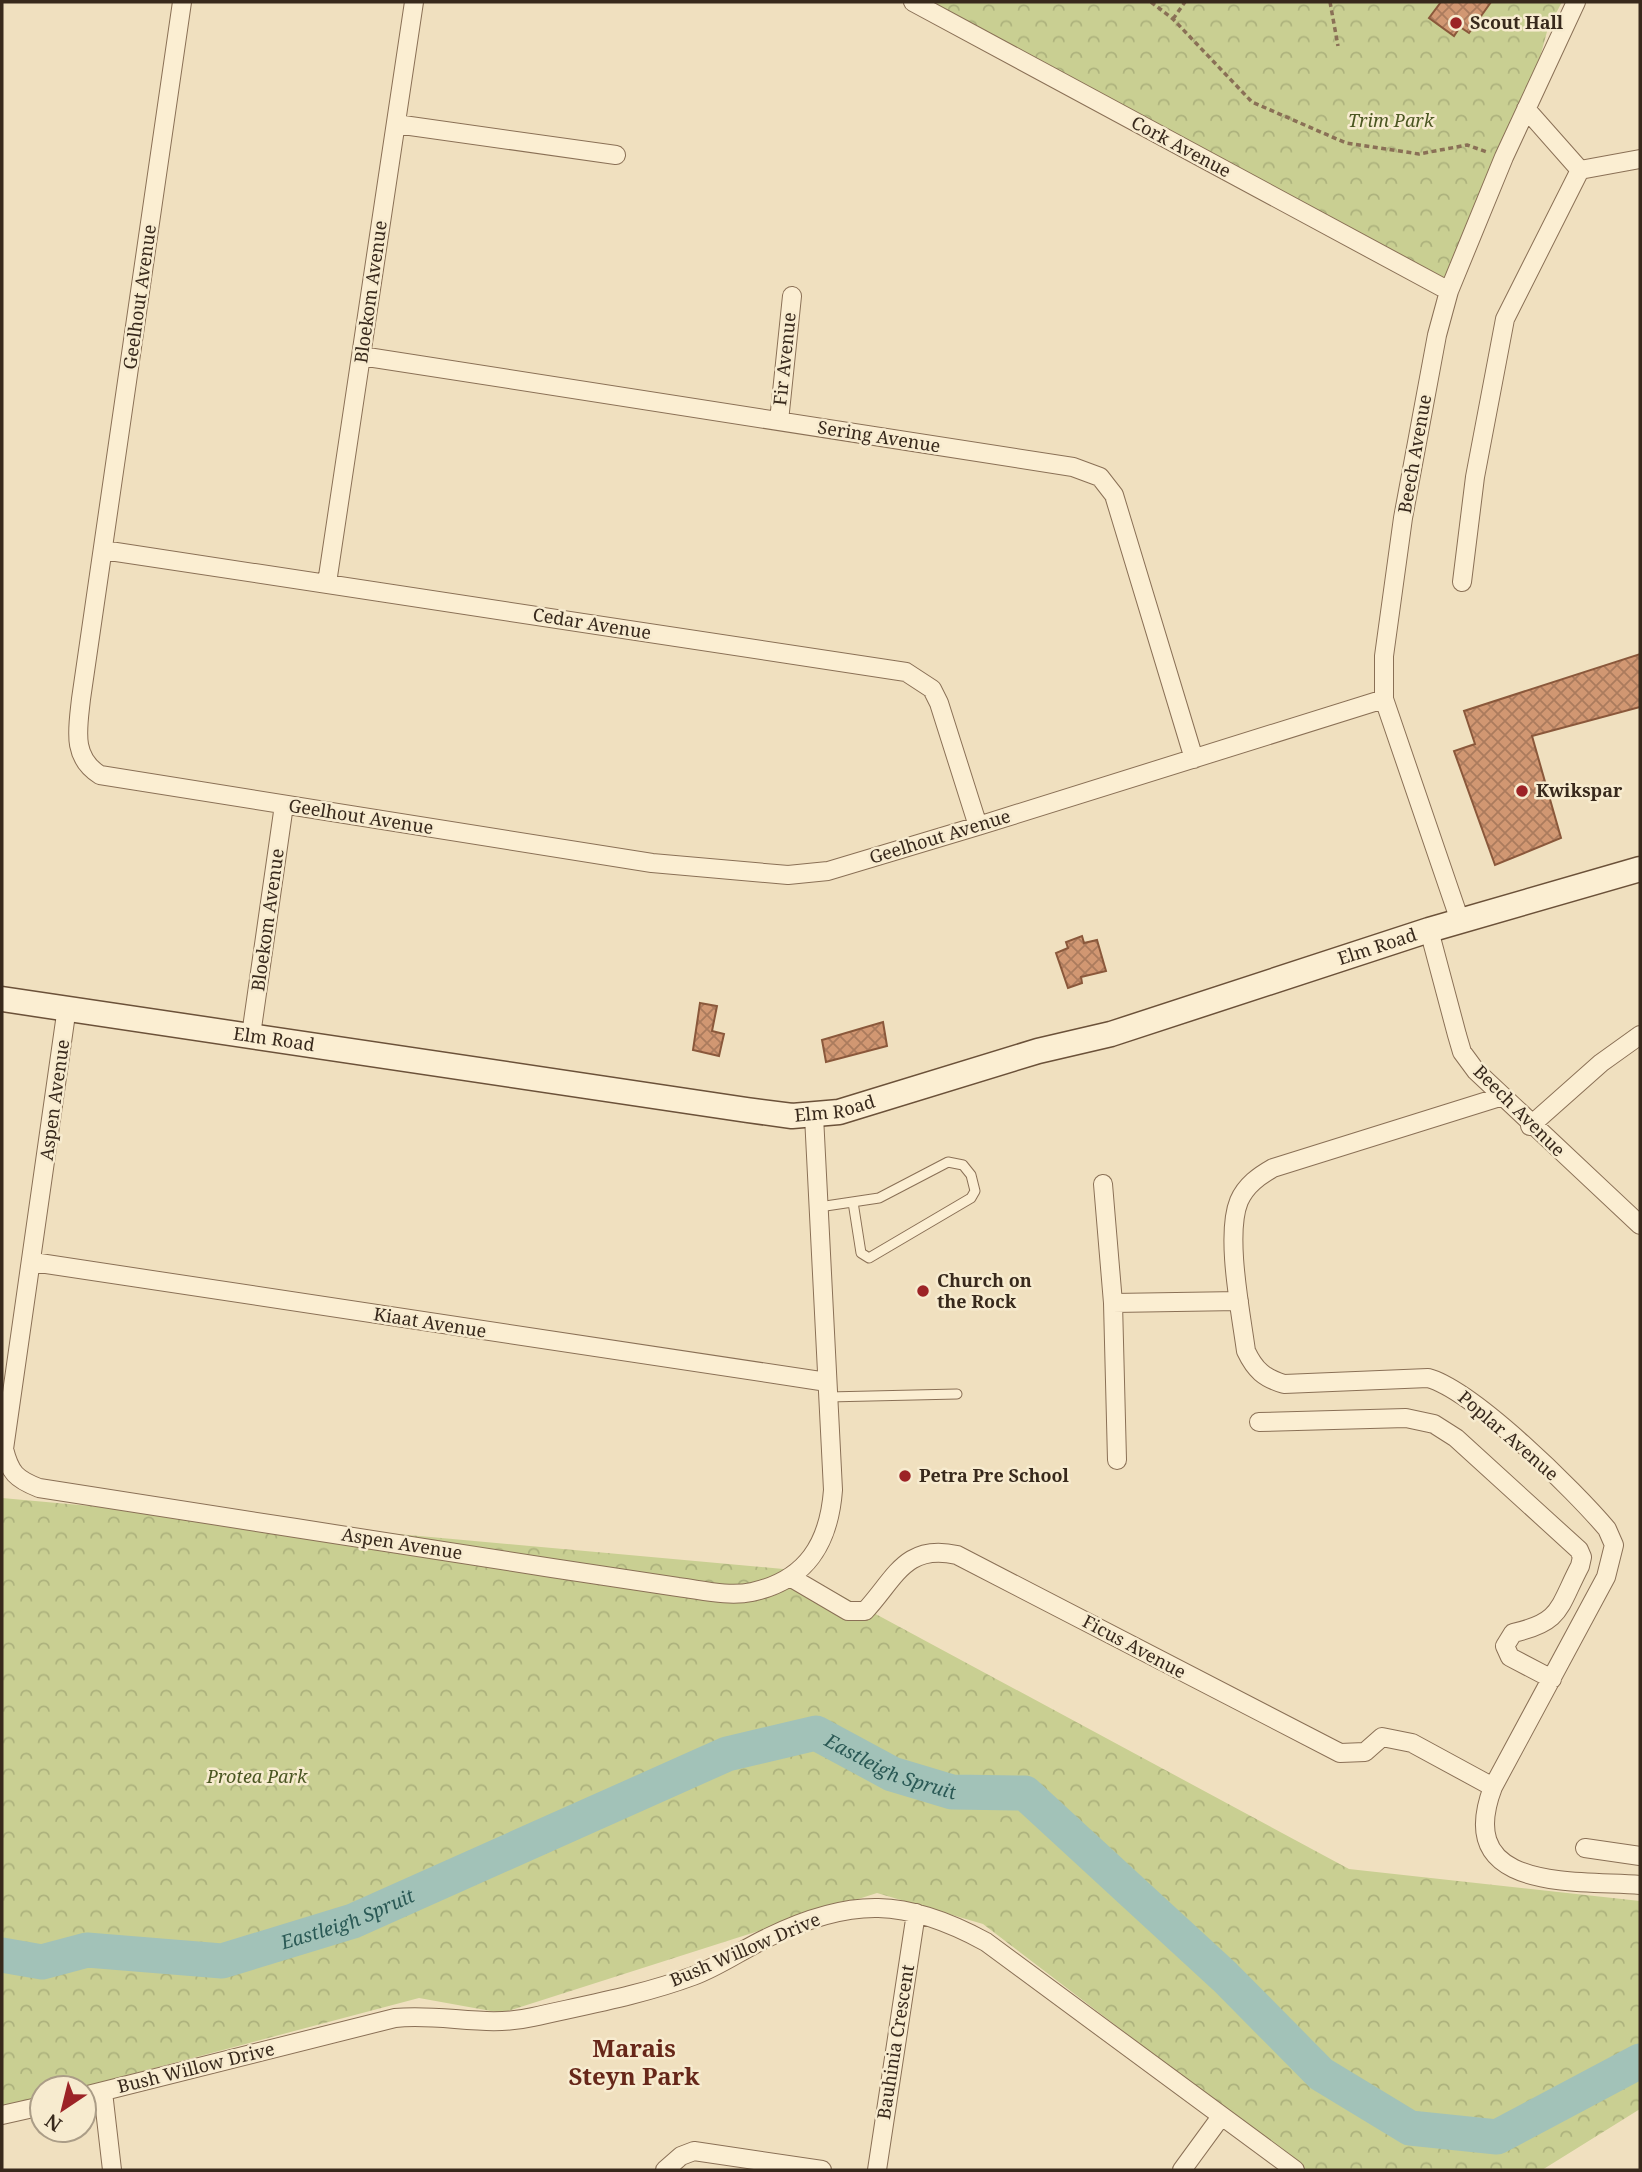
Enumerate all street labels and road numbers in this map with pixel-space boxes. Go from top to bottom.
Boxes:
street label: Cork Avenue [1128,110,1235,182]
street label: Bloekom Avenue [348,219,392,365]
street label: Geelhout Avenue [117,223,161,371]
street label: Fir Avenue [767,311,801,407]
street label: Beech Avenue [1392,392,1436,515]
street label: Sering Avenue [816,414,942,458]
street label: Cedar Avenue [531,602,653,644]
street label: Geelhout Avenue [287,793,435,839]
street label: Geelhout Avenue [866,803,1013,869]
street label: Bloekom Avenue [245,847,289,993]
street label: Elm Road [1334,922,1420,970]
street label: Elm Road [232,1021,316,1056]
street label: Aspen Avenue [34,1038,74,1162]
street label: Beech Avenue [1469,1059,1571,1161]
street label: Elm Road [793,1089,878,1127]
street label: Kiaat Avenue [372,1301,488,1343]
street label: Poplar Avenue [1453,1385,1564,1485]
street label: Aspen Avenue [340,1522,464,1564]
street label: Ficus Avenue [1079,1609,1190,1683]
street label: Bush Willow Drive [666,1907,823,1992]
street label: Bauhinia Crescent [871,1963,919,2121]
street label: Bush Willow Drive [115,2036,277,2098]

